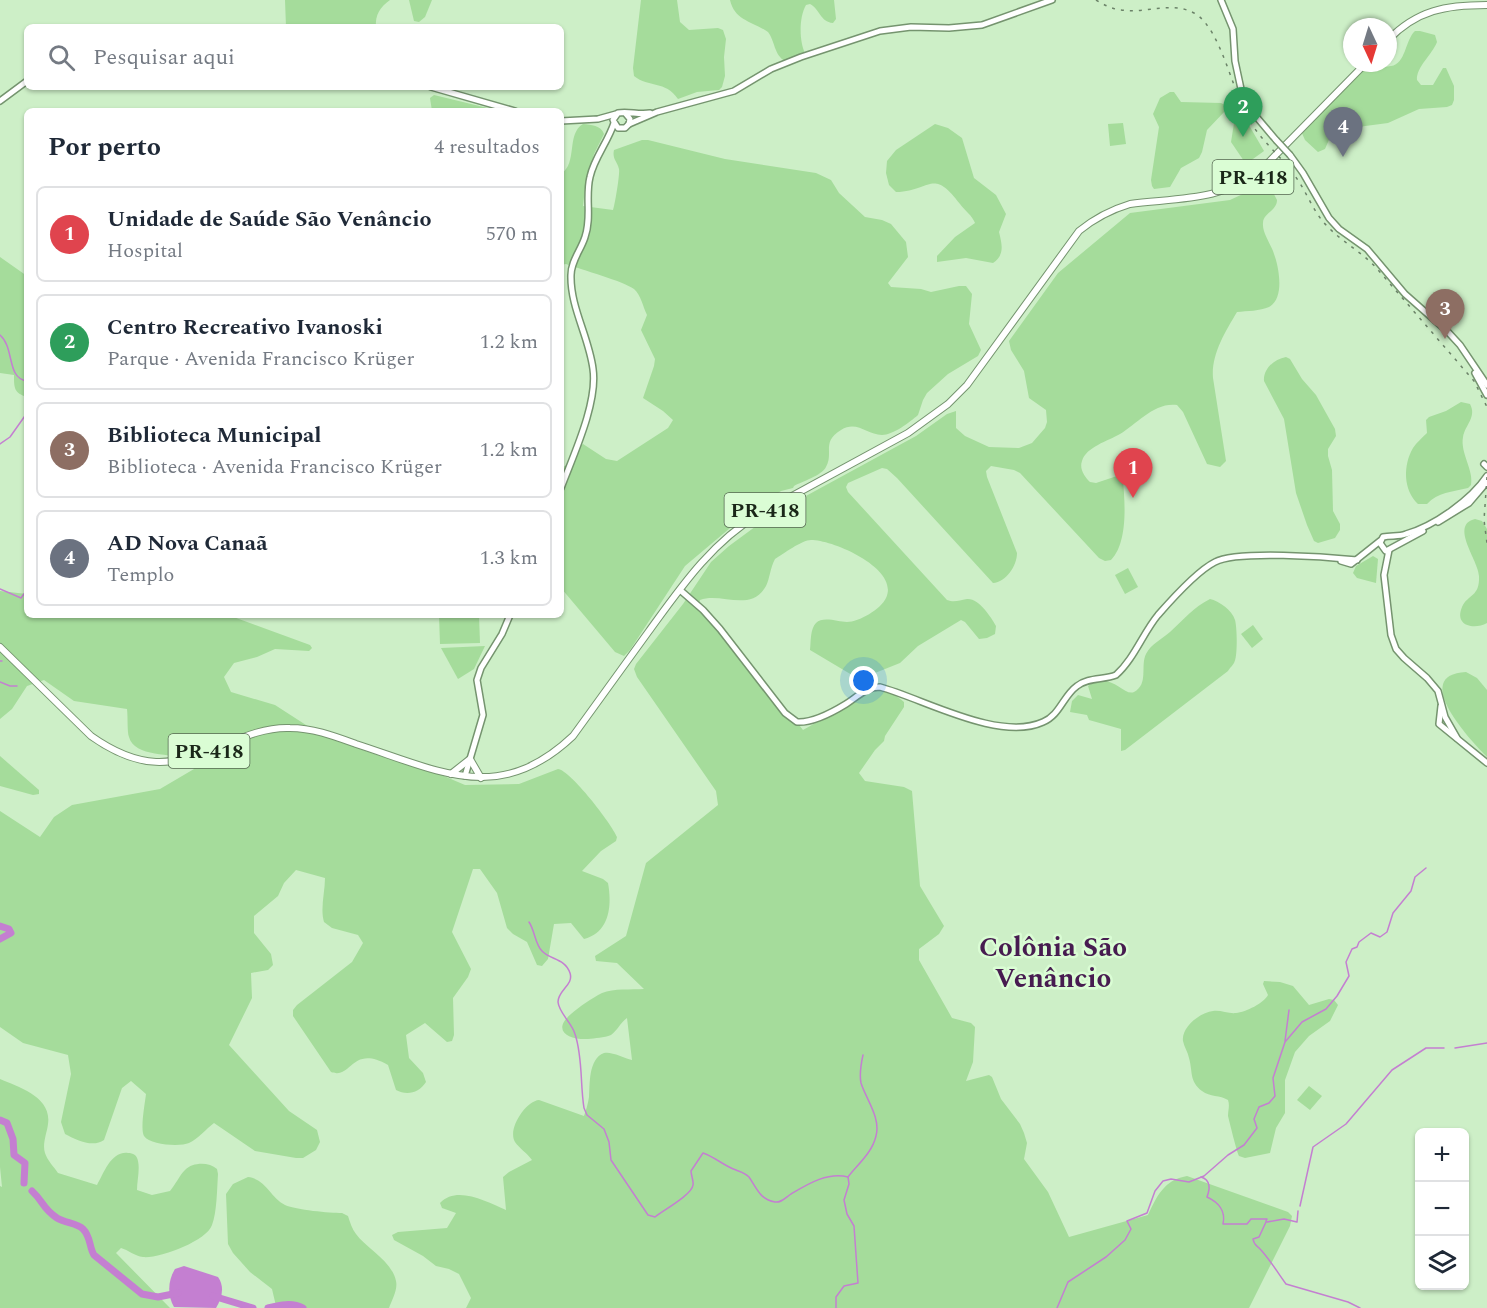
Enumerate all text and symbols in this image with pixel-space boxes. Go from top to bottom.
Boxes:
north arrow [1343,18,1397,72]
search box [24,24,564,90]
icon: search [45,41,78,74]
text: Pesquisar aqui [93,41,235,74]
pin: 2 [1224,88,1262,137]
pin: 4 [1324,108,1362,157]
text: Por perto [48,127,161,167]
text: 4 resultados [434,132,540,162]
road number: PR-418 [1212,160,1294,194]
text: Unidade de Saúde São Venâncio [107,203,432,236]
text: 1 [64,219,75,249]
text: 570 m [486,219,538,249]
text: Hospital [107,236,183,266]
pin: 3 [1426,290,1464,339]
text: Centro Recreativo Ivanoski [107,311,383,344]
text: 2 [64,327,75,357]
text: 1.2 km [480,327,538,357]
text: Parque · Avenida Francisco Krüger [107,344,414,374]
text: Biblioteca Municipal [107,419,321,452]
text: 3 [64,435,75,465]
text: 1.2 km [480,435,538,465]
pin: 1 [1114,448,1152,498]
text: Biblioteca · Avenida Francisco Krüger [107,452,442,482]
road number: PR-418 [724,493,806,527]
text: AD Nova Canaã [107,527,268,560]
text: 4 [64,543,75,573]
text: 1.3 km [480,543,538,573]
text: Templo [107,560,174,590]
your location [849,666,878,695]
road number: PR-418 [168,734,250,768]
district label: Colônia São Venâncio [979,927,1127,1000]
map controls [1415,1128,1469,1290]
button: + [1415,1128,1469,1182]
button: − [1415,1182,1469,1236]
button: layers [1415,1236,1469,1290]

